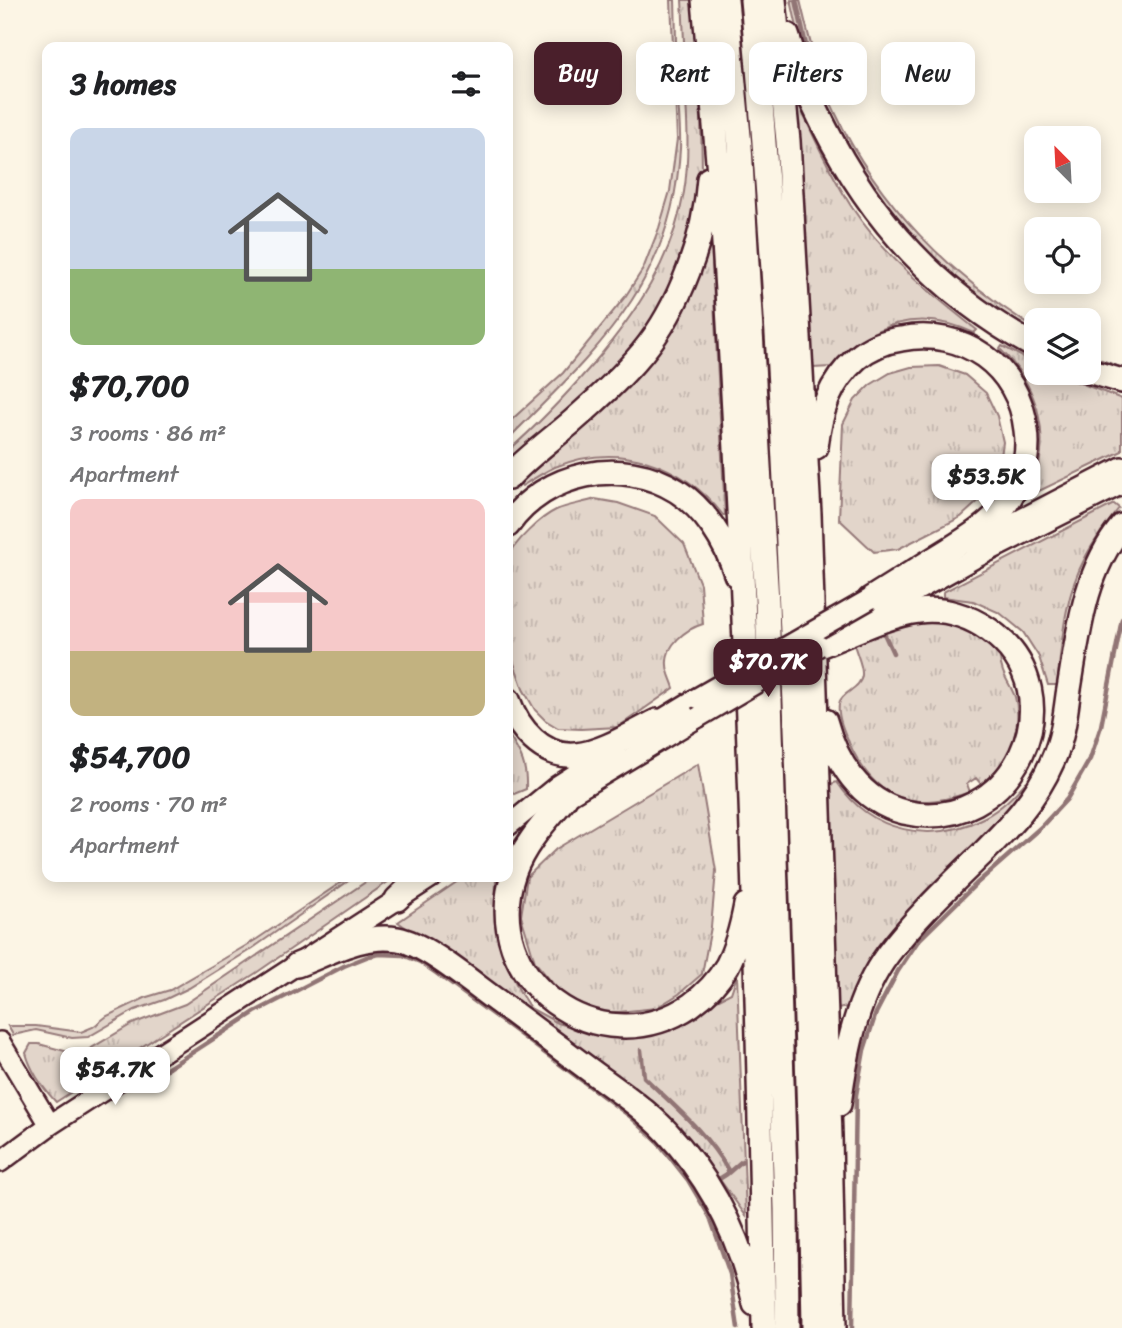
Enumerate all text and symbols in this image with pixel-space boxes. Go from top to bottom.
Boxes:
chip: Buy [534,42,622,105]
chip: Rent [636,42,735,105]
chip: Filters [749,42,867,105]
chip: New [881,42,975,105]
text: 3 homes [70,57,176,111]
icon: filters [447,65,485,103]
north arrow [1024,126,1101,203]
map controls [1024,126,1101,385]
icon: home [215,174,341,300]
button: locate [1024,217,1101,294]
button: layers [1024,308,1101,385]
text: $70,700 [70,359,189,413]
text: 3 rooms · 86 m² [70,413,226,454]
text: Apartment [70,454,179,495]
pin: $53.5K [929,454,1043,514]
text: $53.5K [947,456,1025,497]
icon: home [215,545,341,671]
pin: $70.7K [711,640,825,699]
text: $70.7K [729,641,807,682]
text: $54,700 [70,730,190,784]
text: 2 rooms · 70 m² [70,784,228,825]
text: Apartment [70,825,179,866]
pin: $54.7K [58,1048,172,1107]
text: $54.7K [76,1049,154,1090]

